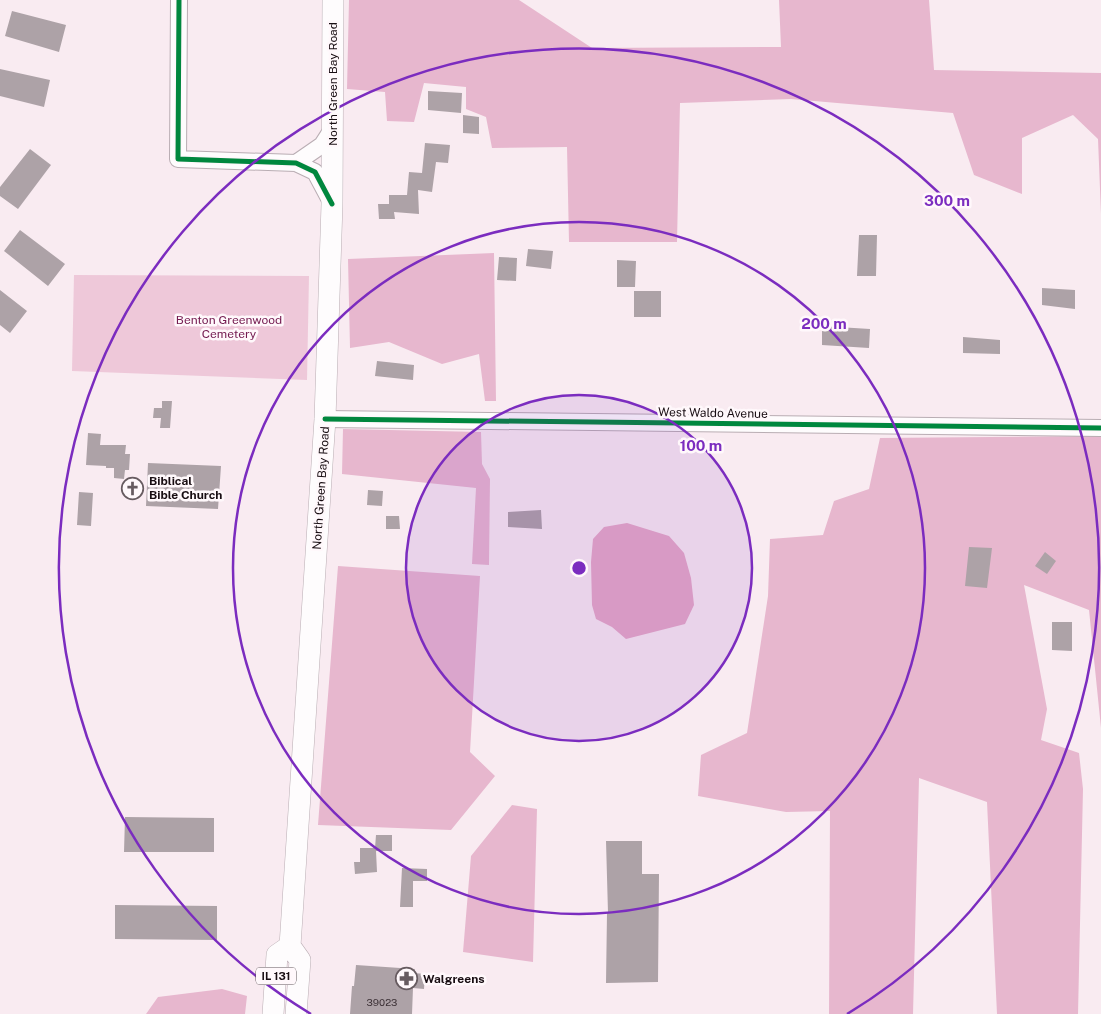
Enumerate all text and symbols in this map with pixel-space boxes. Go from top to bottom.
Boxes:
street label: North Green Bay Road [326,22,340,146]
text: 300 m [924,192,970,209]
park label: Benton Greenwood Cemetery [176,313,282,341]
text: 200 m [801,315,847,332]
street label: West Waldo Avenue [658,405,768,421]
street label: North Green Bay Road [310,426,332,550]
text: 100 m [680,437,722,454]
place label: Biblical Bible Church [149,474,222,502]
church icon: Biblical Bible Church [121,476,145,500]
centre of rings [570,559,588,577]
pharmacy icon: Walgreens [395,967,419,991]
road number: IL 131 [256,968,296,984]
place label: Walgreens [423,972,485,986]
house number: 39023 [367,996,397,1008]

